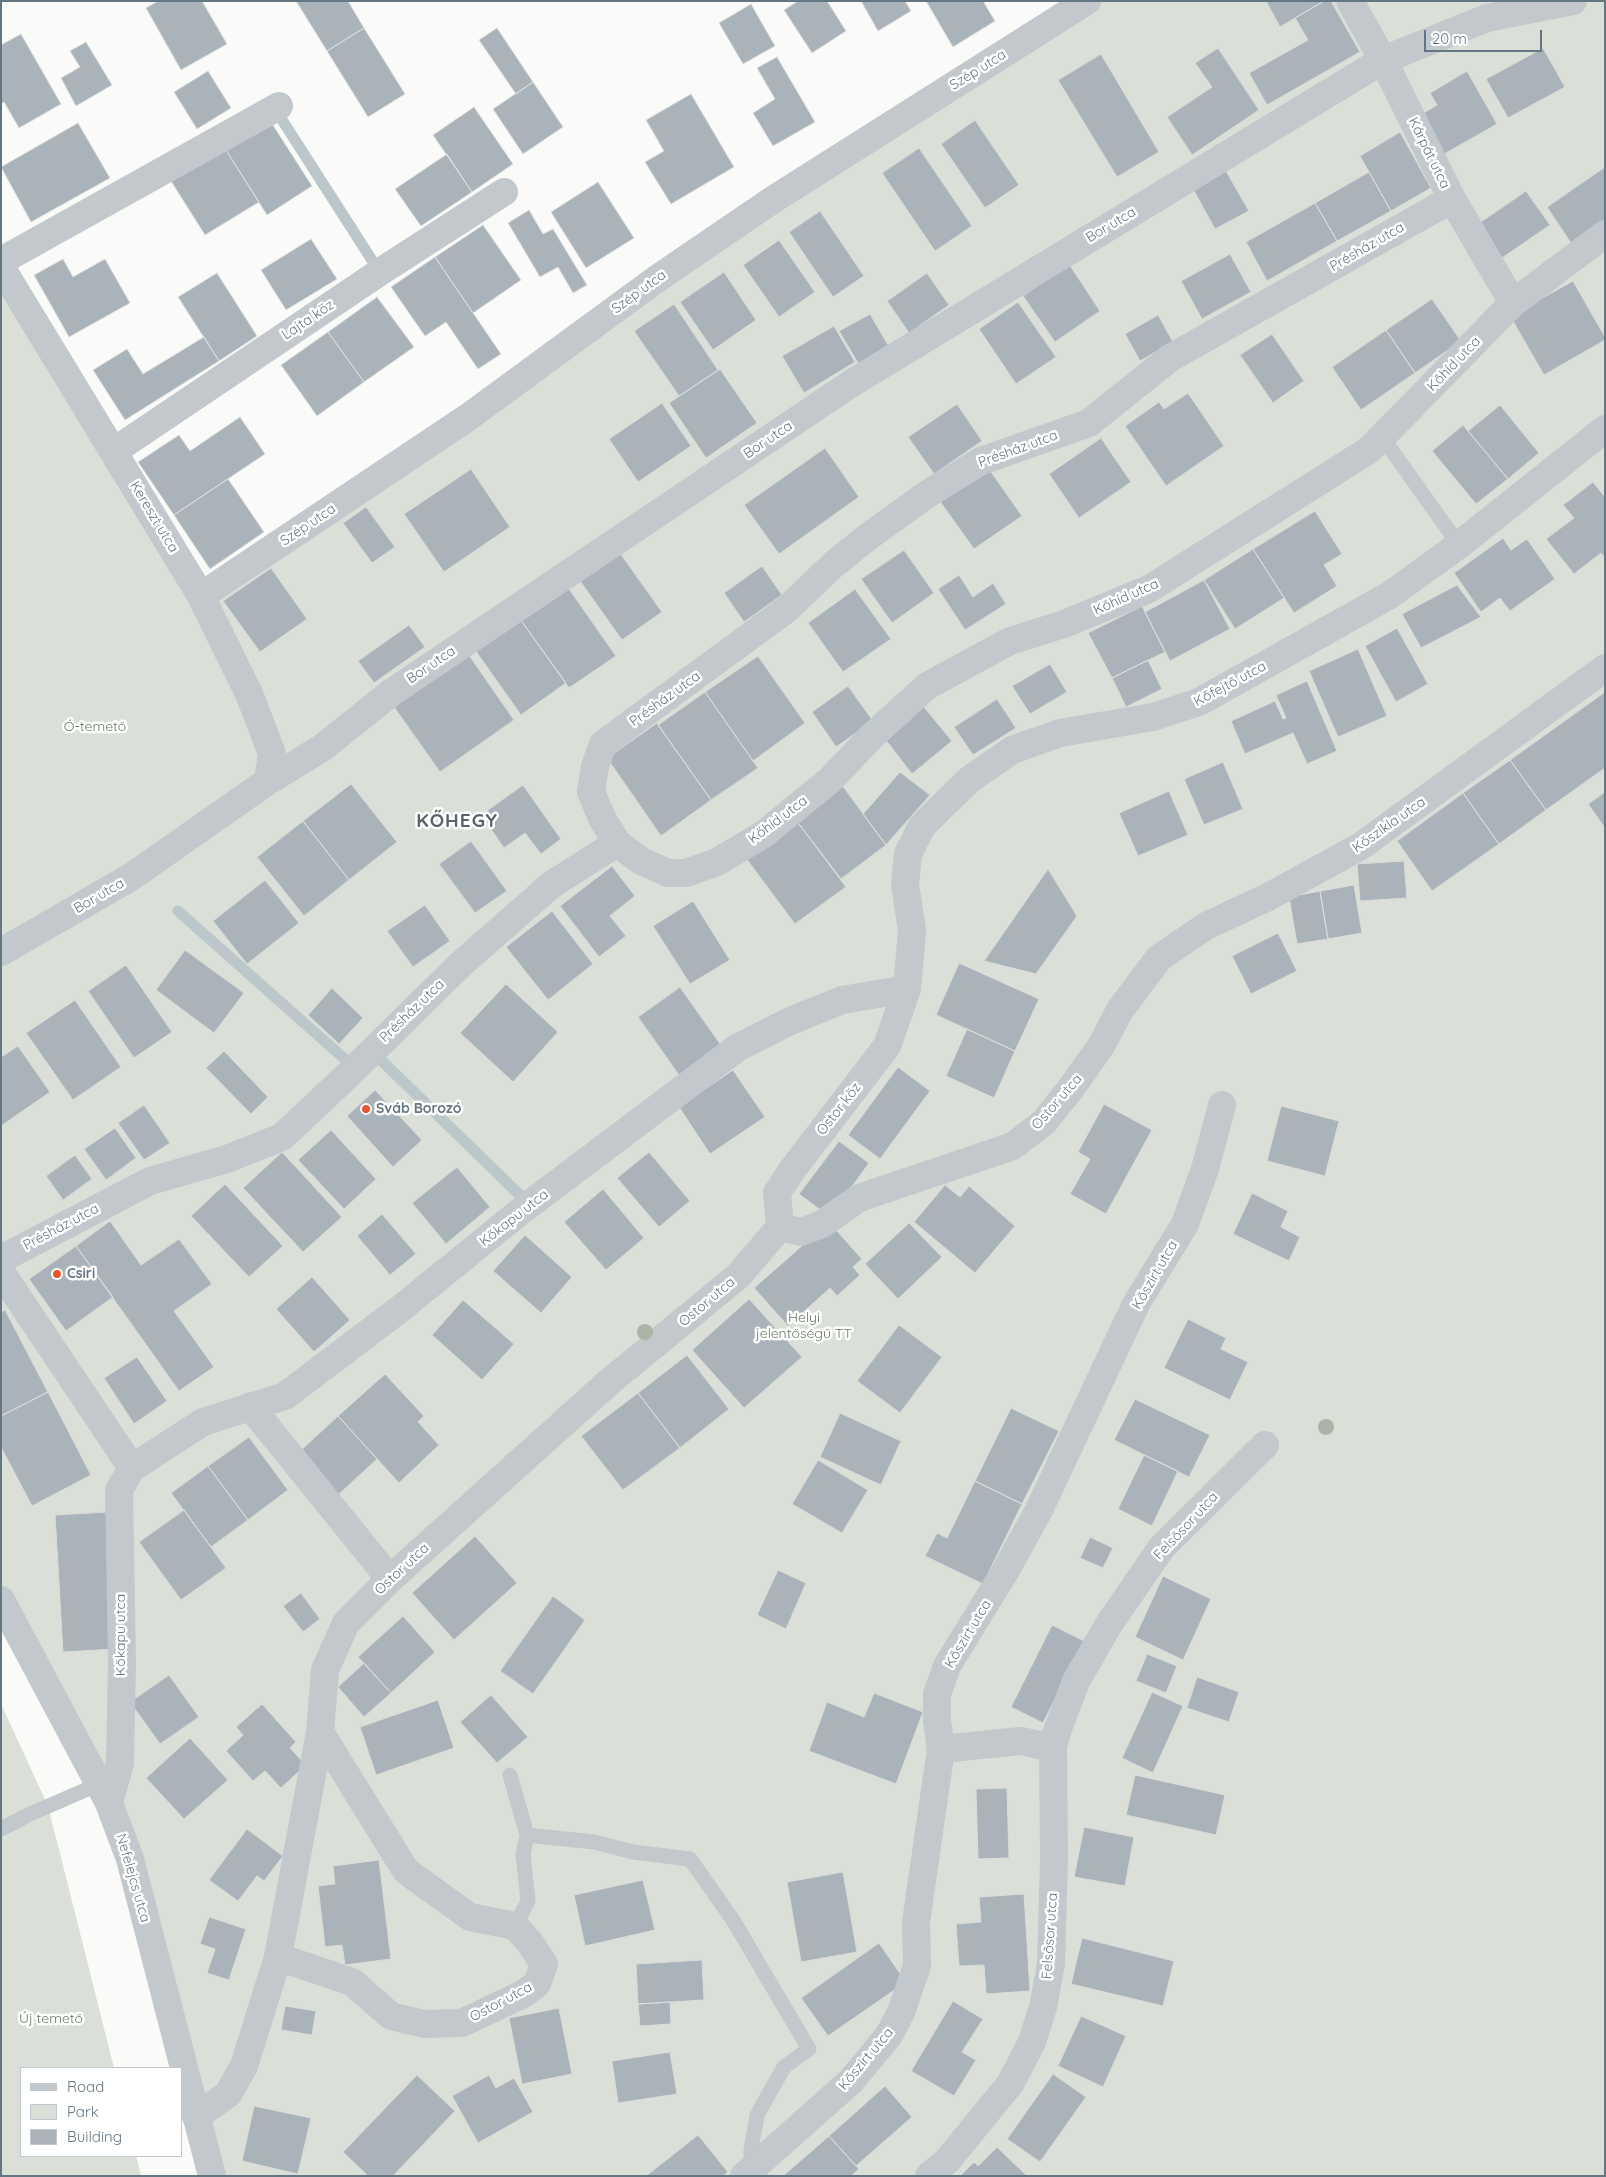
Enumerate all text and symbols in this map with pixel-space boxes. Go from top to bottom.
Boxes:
scale bar [1426,20,1544,52]
text: 20 m [1432,29,1467,48]
street label: Szép utca [947,46,1009,94]
street label: Kárpát utca [1405,115,1453,191]
street label: Bor utca [1083,204,1139,246]
street label: Présház utca [1327,219,1407,275]
street label: Szép utca [609,267,669,317]
street label: Lajta köz [279,296,337,344]
street label: Kőhíd utca [1424,333,1484,395]
street label: Bor utca [740,418,796,462]
street label: Présház utca [976,427,1060,471]
street label: Kereszt utca [126,478,182,556]
street label: Szép utca [277,500,339,550]
street label: Kőhíd utca [1091,575,1161,619]
street label: Bor utca [403,643,459,687]
street label: Kőfejtő utca [1191,658,1269,710]
street label: Présház utca [626,668,704,730]
park label: Ó-temető [64,719,126,735]
street label: Kőhíd utca [745,792,811,848]
street label: Kőszikla utca [1349,794,1429,856]
district label: KŐHEGY [416,810,498,832]
street label: Bor utca [71,875,127,917]
street label: Présház utca [376,976,448,1046]
street label: Ostor utca [1028,1071,1086,1133]
street label: Ostor köz [813,1079,865,1139]
place label: Sváb Borozó [376,1101,461,1117]
marker: Sváb Borozó [360,1103,372,1115]
street label: Kőkapu utca [476,1186,552,1250]
street label: Présház utca [20,1200,102,1254]
street label: Kőszirt utca [1129,1238,1181,1312]
place label: Csiri [67,1266,95,1282]
marker: Csiri [51,1268,63,1280]
street label: Ostor utca [676,1274,738,1330]
park label: Helyi jelentőségű TT [756,1310,852,1342]
street label: Felsősor utca [1150,1489,1222,1563]
street label: Ostor utca [371,1540,433,1598]
street label: Kőkapu utca [113,1594,129,1676]
street label: Kőszirt utca [941,1597,995,1671]
street label: Nefelejcs utca [112,1832,154,1924]
street label: Felsősor utca [1039,1892,1061,1980]
street label: Ostor utca [467,1979,535,2025]
park label: Új temető [19,2011,83,2027]
street label: Kőszirt utca [835,2024,897,2094]
legend [20,2067,182,2157]
text: Road [67,2077,104,2096]
text: Park [67,2102,99,2121]
text: Building [67,2127,122,2146]

